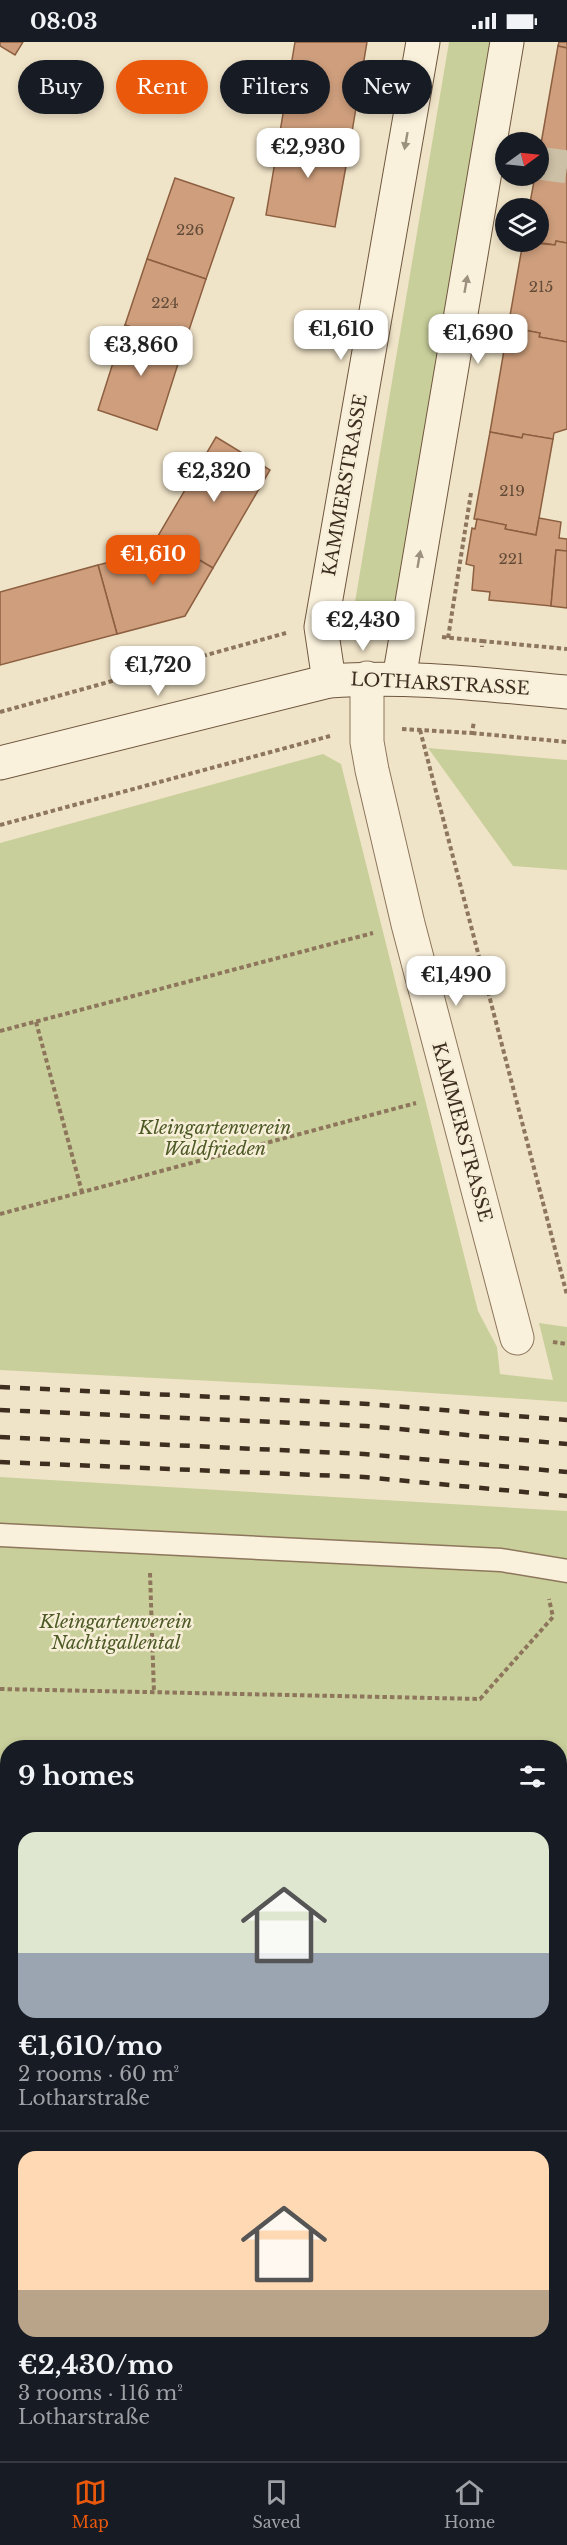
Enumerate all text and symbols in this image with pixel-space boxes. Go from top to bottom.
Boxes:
text: 08:03 [30,8,97,35]
chip: Buy [18,60,104,114]
chip: Rent [116,60,208,114]
chip: Filters [220,60,330,114]
chip: New [342,60,432,114]
pin: €2,930 [259,128,357,179]
one-way arrow [401,132,410,151]
north arrow [495,132,549,186]
map controls [495,132,549,252]
text: €2,930 [271,135,345,159]
button: layers [495,198,549,252]
house number: 226 [176,220,204,239]
one-way arrow [462,275,471,294]
house number: 215 [529,277,553,296]
house number: 224 [151,293,179,312]
pin: €1,610 [292,310,390,361]
pin: €1,690 [429,314,527,365]
text: €1,610 [308,317,374,341]
text: €1,690 [443,321,514,345]
pin: €3,860 [92,326,190,377]
text: €3,860 [104,333,178,357]
street label: KAMMERSTRASSE [318,392,372,578]
pin: €2,320 [165,452,263,503]
text: €2,320 [177,459,251,483]
house number: 219 [499,481,525,500]
pin: €1,610 [104,535,202,586]
text: €1,610 [120,542,186,566]
house number: 221 [498,549,524,568]
one-way arrow [415,550,424,569]
pin: €2,430 [314,601,412,652]
text: €2,430 [326,608,400,632]
pin: €1,720 [109,646,207,697]
text: €1,720 [124,653,192,677]
street label: LOTHARSTRASSE [350,668,530,700]
pin: €1,490 [407,956,505,1007]
text: €1,490 [420,963,492,987]
street label: KAMMERSTRASSE [427,1040,497,1224]
park label: Kleingartenverein Waldfrieden [138,1117,291,1160]
park label: Kleingartenverein Nachtigallental [39,1611,192,1654]
text: 9 homes [18,1760,134,1792]
icon: filters [516,1760,549,1793]
icon: home [230,1871,338,1979]
text: €1,610/mo [18,2030,162,2062]
text: 2 rooms · 60 m² [18,2062,179,2086]
text: Lotharstraße [18,2086,150,2110]
icon: home [230,2190,338,2298]
text: €2,430/mo [18,2349,173,2381]
text: 3 rooms · 116 m² [18,2381,183,2405]
text: Lotharstraße [18,2405,150,2429]
tab: Map [72,2476,109,2532]
tab: Saved [252,2476,301,2532]
tab: Home [444,2476,495,2532]

